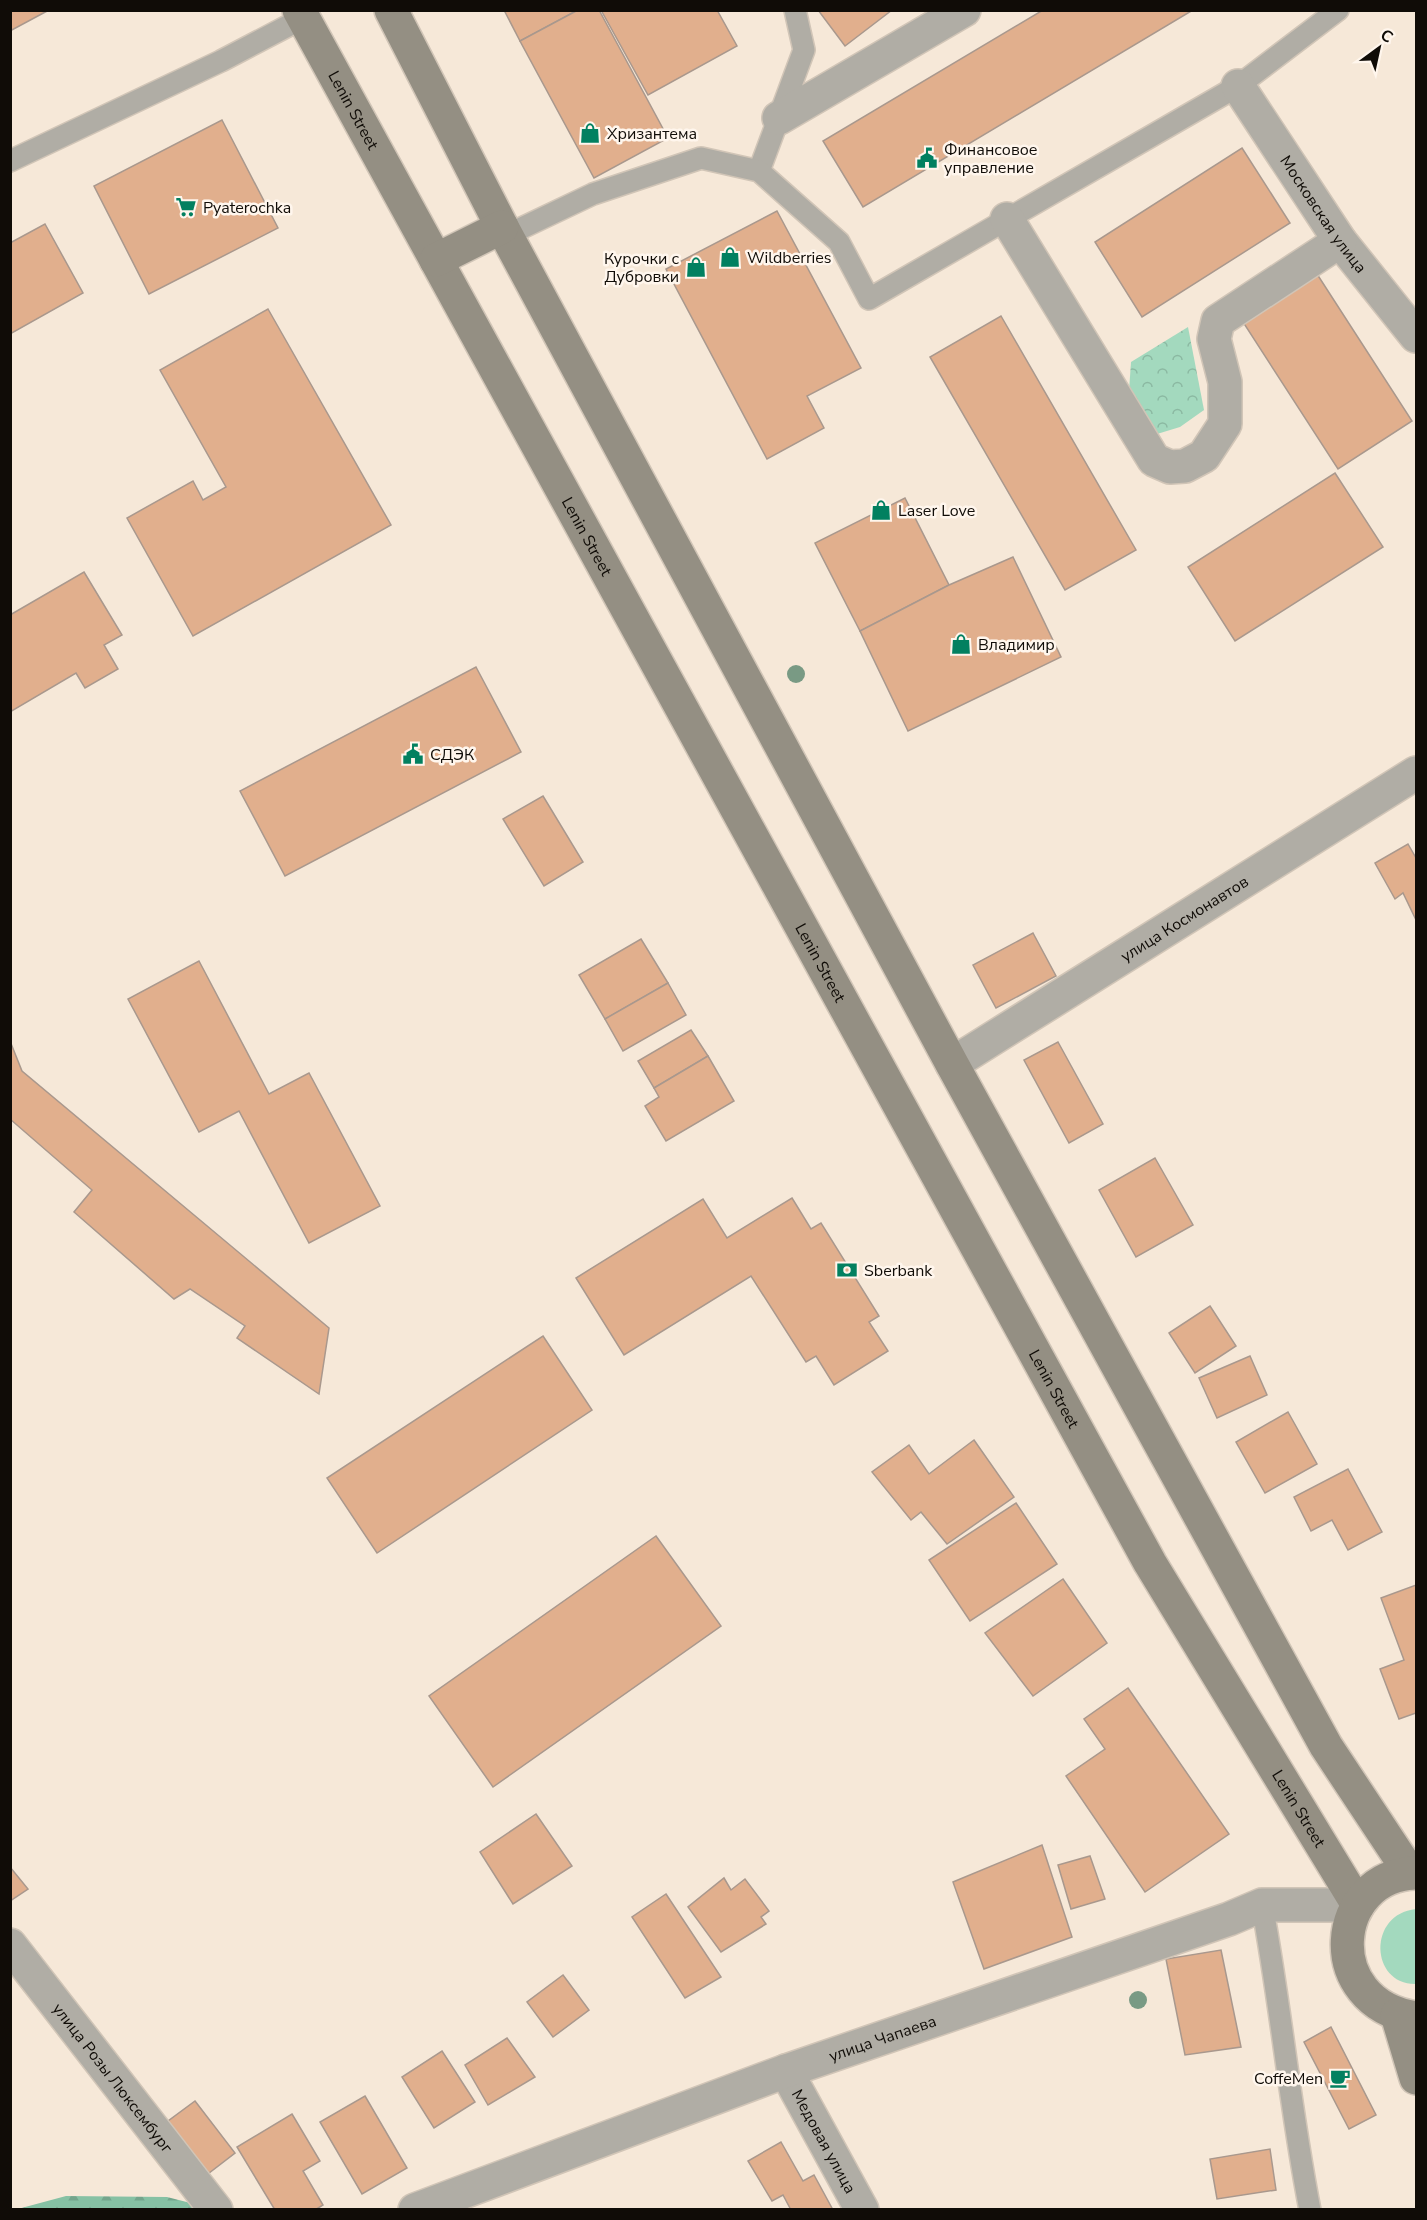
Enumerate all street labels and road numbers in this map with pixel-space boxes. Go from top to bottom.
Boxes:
street label: Lenin Street [322,67,384,154]
street label: Московская улица [1275,151,1371,278]
street label: Lenin Street [556,493,617,580]
street label: улица Космонавтов [1117,871,1253,968]
street label: Lenin Street [789,919,851,1007]
street label: Lenin Street [1023,1346,1084,1433]
street label: Lenin Street [1266,1766,1331,1852]
street label: улица Розы Люксембург [47,1999,178,2158]
street label: улица Чапаева [826,2010,939,2068]
street label: Медовая улица [786,2086,861,2198]

